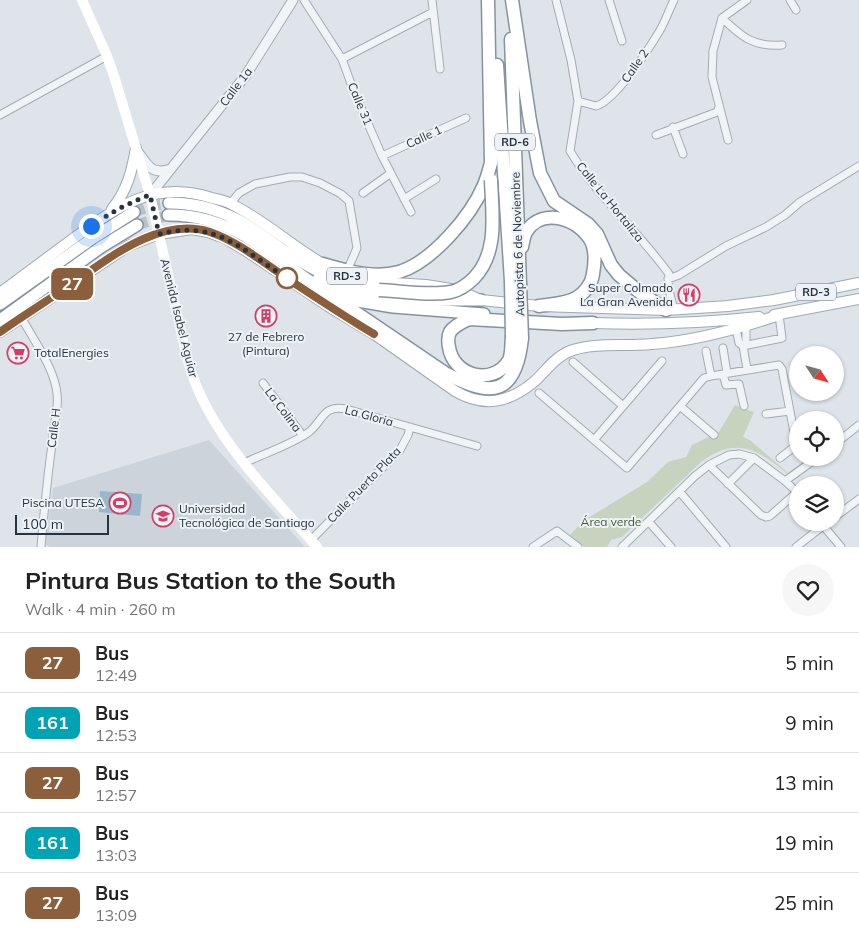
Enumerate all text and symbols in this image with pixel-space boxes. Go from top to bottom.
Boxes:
street label: Calle 2 [618,46,652,85]
street label: Calle 1a [216,64,255,109]
street label: Calle 31 [345,80,376,127]
street label: Calle 1 [403,122,444,151]
road number: RD-6 [495,134,535,150]
street label: Calle La Hortaliza [574,159,647,245]
street label: Autopista 6 de Noviembre [507,172,528,316]
your location [79,214,104,239]
street label: Avenida Isabel Aguiar [157,257,202,380]
unlabelled marker [276,267,298,289]
line badge: 27 [50,268,94,300]
road number: RD-3 [327,268,367,284]
text: 27 [61,272,83,295]
place label: Super Colmado La Gran Avenida [580,280,673,309]
restaurant icon: Super Colmado La Gran Avenida [677,283,701,307]
road number: RD-3 [796,284,836,300]
building icon: 27 de Febrero (Pintura) [254,304,278,328]
place label: 27 de Febrero (Pintura) [228,329,304,358]
supermarket icon: TotalEnergies [6,341,30,365]
place label: TotalEnergies [34,345,109,360]
north arrow [789,346,844,401]
map controls [789,346,844,531]
street label: La Colina [262,385,305,435]
street label: La Gloria [343,402,395,429]
street label: Calle H [44,407,63,449]
button: locate [789,411,844,466]
street label: Calle Puerto Plata [324,444,404,526]
button: layers [789,476,844,531]
sports icon: Piscina UTESA [108,491,132,515]
place label: Piscina UTESA [22,495,104,510]
place label: Universidad Tecnológica de Santiago [179,501,315,530]
school or university icon: Universidad Tecnológica de Santiago [151,504,175,528]
scale bar [15,512,109,535]
park label: Área verde [581,514,641,529]
text: 100 m [22,515,63,533]
button: heart [782,564,834,616]
text: Pintura Bus Station to the South [25,565,396,595]
text: Walk · 4 min · 260 m [25,599,176,619]
text: Bus [95,641,129,665]
text: 27 [42,651,63,674]
text: 5 min [785,651,834,675]
text: 12:49 [95,665,137,685]
text: Bus [95,701,129,725]
text: 161 [36,711,69,734]
text: 9 min [785,711,834,735]
text: 12:53 [95,725,137,745]
text: Bus [95,761,129,785]
text: 27 [42,771,63,794]
text: 13 min [774,771,834,795]
text: 12:57 [95,785,137,805]
text: Bus [95,821,129,845]
text: 161 [36,831,69,854]
text: 19 min [774,831,834,855]
text: 13:03 [95,845,137,865]
text: Bus [95,881,129,905]
text: 27 [42,891,63,914]
text: 25 min [774,891,834,915]
text: 13:09 [95,905,137,925]

